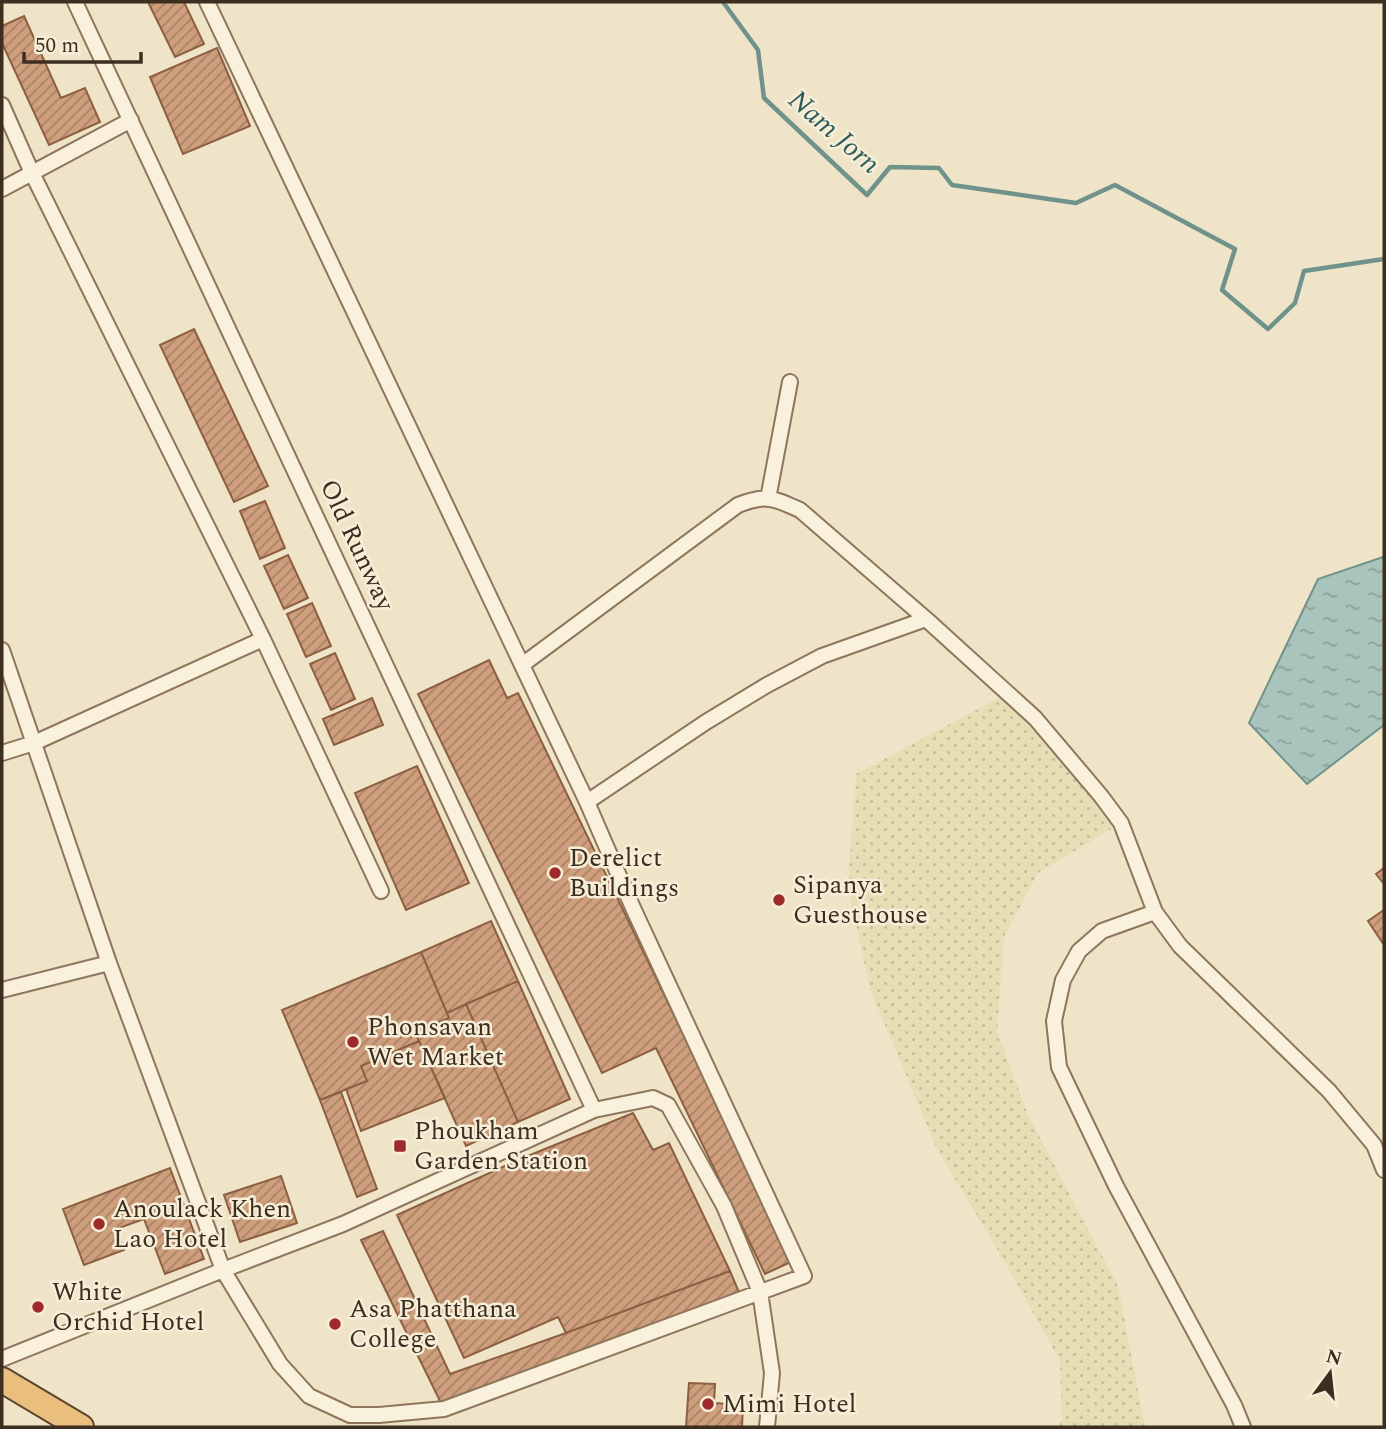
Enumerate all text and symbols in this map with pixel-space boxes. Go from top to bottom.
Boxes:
scale bar [24,21,142,65]
text: 50 m [35,30,79,62]
water label: Nam Jorn [778,79,890,185]
street label: Old Runway [309,473,406,619]
place label: Derelict Buildings [569,838,679,908]
marker: Derelict Buildings [547,865,563,881]
place label: Sipanya Guesthouse [793,865,928,935]
marker: Sipanya Guesthouse [771,892,787,908]
place label: Phonsavan Wet Market [367,1007,504,1077]
marker: Phonsavan Wet Market [345,1034,361,1050]
place label: Phoukham Garden Station [414,1111,588,1181]
marker: Phoukham Garden Station [392,1138,408,1154]
place label: Anoulack Khen Lao Hotel [113,1189,291,1259]
marker: Anoulack Khen Lao Hotel [91,1216,107,1232]
place label: White Orchid Hotel [52,1272,204,1342]
place label: Asa Phatthana College [349,1289,517,1359]
marker: White Orchid Hotel [30,1299,46,1315]
marker: Asa Phatthana College [327,1316,343,1332]
north arrow [1295,1338,1365,1408]
text: N [1323,1342,1345,1374]
place label: Mimi Hotel [722,1384,856,1424]
marker: Mimi Hotel [700,1396,716,1412]

